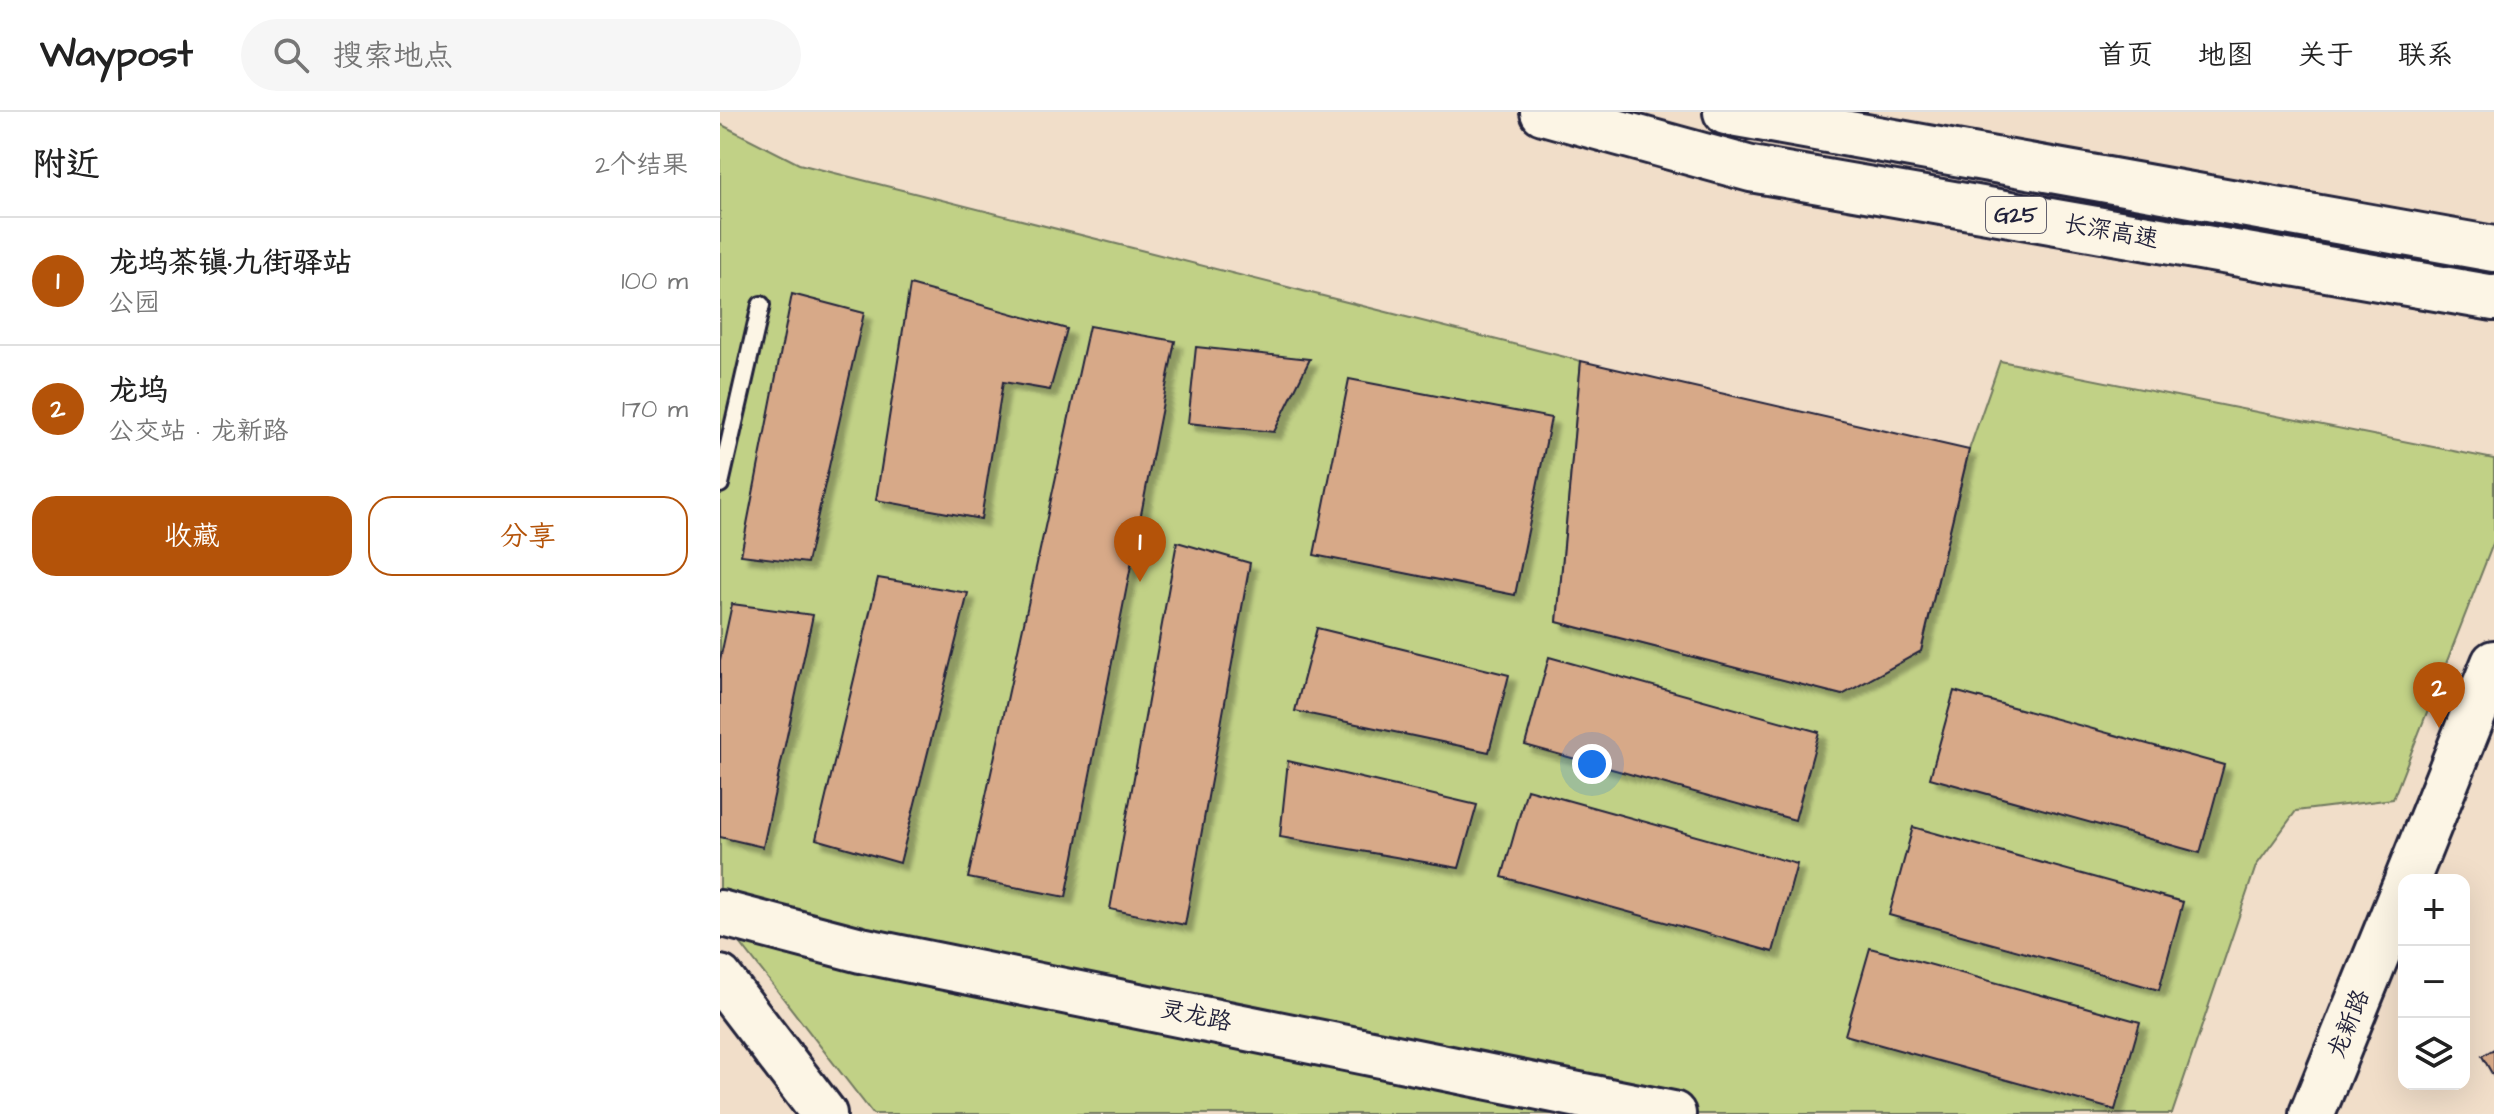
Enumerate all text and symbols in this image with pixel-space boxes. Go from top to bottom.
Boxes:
search box [241,19,801,91]
text: Waypost [40,29,193,81]
icon: search [269,33,313,77]
text: 搜索地点 [333,35,453,77]
text: 首页 [2098,36,2154,75]
text: 地图 [2198,36,2254,75]
text: 关于 [2298,36,2354,75]
text: 联系 [2398,36,2454,75]
text: 附近 [32,141,100,189]
text: 2个结果 [595,147,688,183]
road number: G25 [1986,197,2046,233]
street label: 长深高速 [2061,207,2161,257]
text: 龙坞茶镇·九街驿站 [108,242,352,284]
text: 1 [56,263,60,299]
text: 100 m [621,263,688,299]
text: 公园 [108,285,160,321]
text: 龙坞 [108,370,168,412]
text: 2 [51,391,65,427]
text: 170 m [622,391,688,427]
text: 公交站 · 龙新路 [108,413,288,449]
button: 收藏 [32,496,352,576]
button: 分享 [368,496,688,576]
pin: 1 [1114,516,1166,582]
pin: 2 [2413,662,2465,728]
your location [1572,744,1612,784]
map controls [2398,874,2470,1090]
button: + [2398,874,2470,946]
button: − [2398,946,2470,1018]
street label: 龙新路 [2320,984,2378,1064]
street label: 灵龙路 [1157,992,1235,1040]
button: layers [2398,1018,2470,1090]

